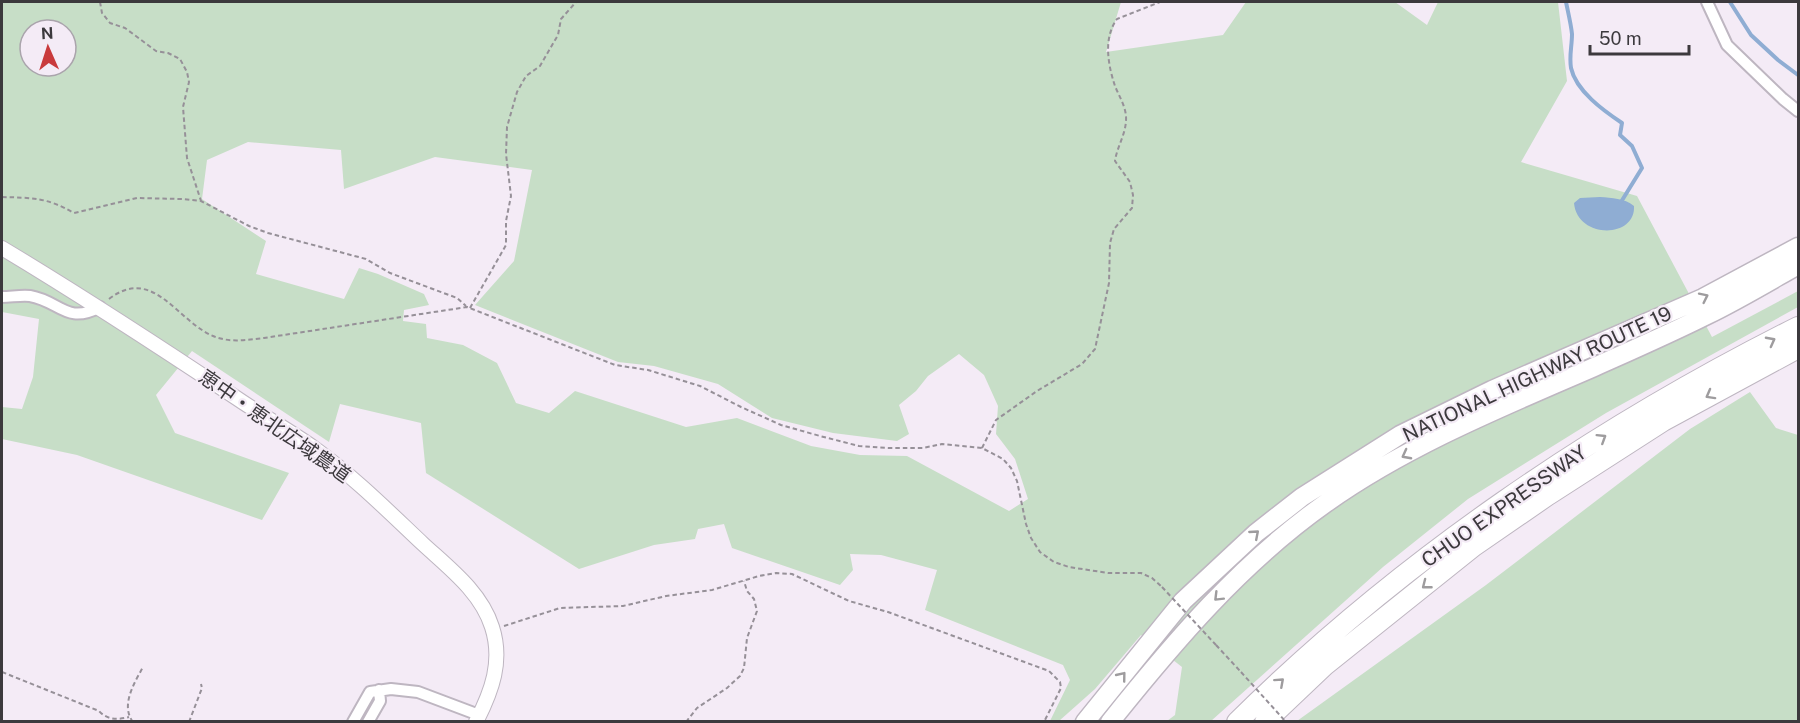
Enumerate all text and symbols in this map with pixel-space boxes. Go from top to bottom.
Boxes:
north arrow [18,18,78,78]
scale bar [1590,18,1689,56]
text: N [40,24,54,43]
text: 50 m [1599,28,1642,49]
one-way arrow [1698,292,1709,304]
street label: NATIONAL HIGHWAY ROUTE 19 [1399,301,1675,447]
one-way arrow [1765,337,1776,348]
street label: 恵中・恵北広域農道 [194,365,356,487]
one-way arrow [1706,388,1716,399]
one-way arrow [1595,434,1606,445]
street label: CHUO EXPRESSWAY [1417,440,1591,572]
one-way arrow [1402,448,1412,459]
one-way arrow [1248,531,1259,542]
one-way arrow [1421,577,1432,588]
one-way arrow [1214,590,1225,601]
one-way arrow [1115,672,1126,683]
one-way arrow [1273,678,1283,689]

